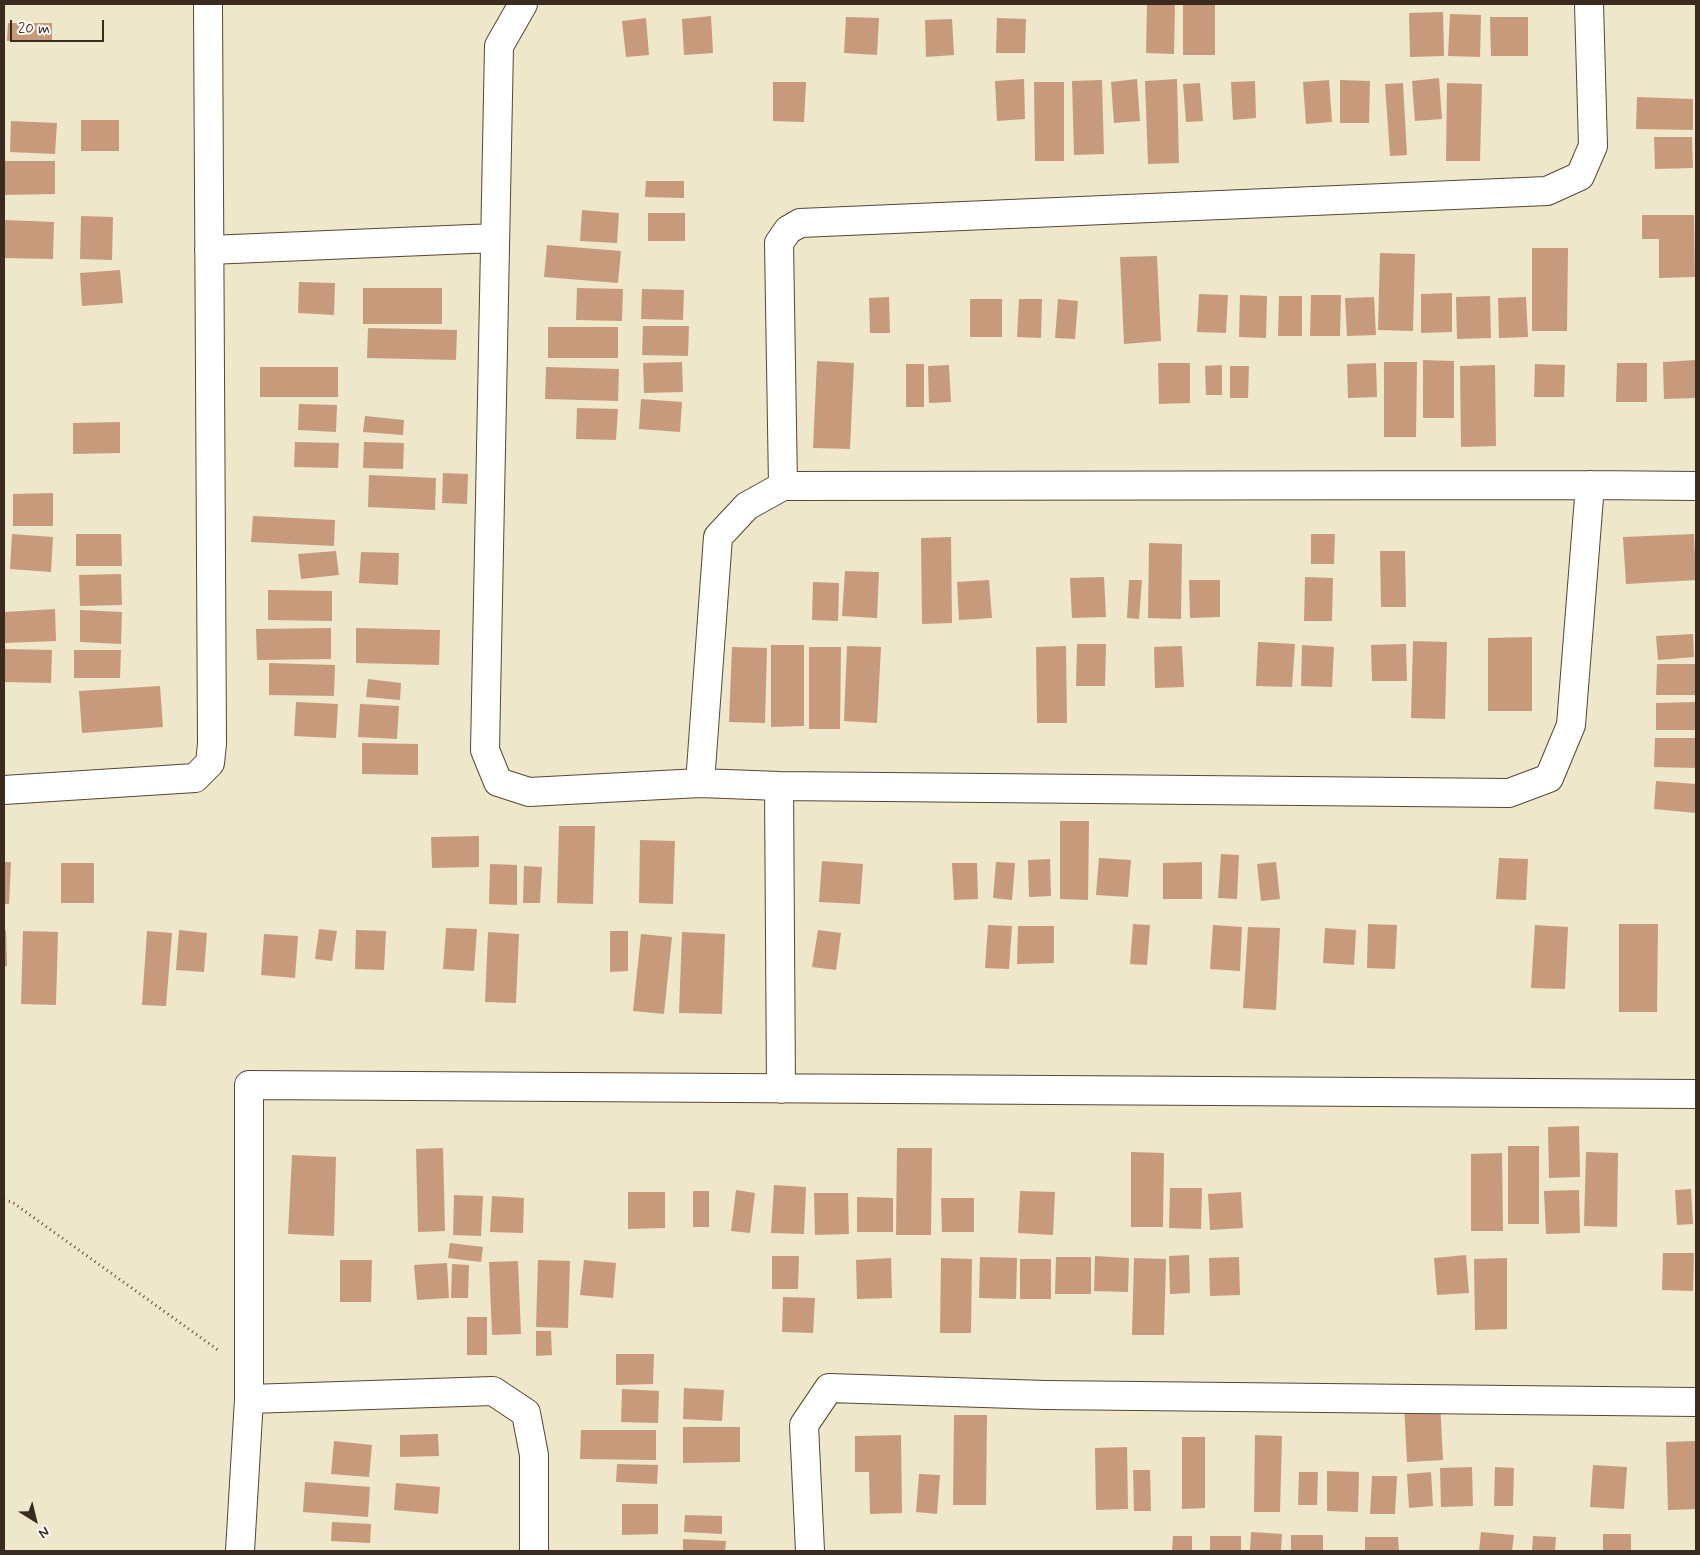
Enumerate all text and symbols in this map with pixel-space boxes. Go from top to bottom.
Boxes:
scale bar [12,10,106,42]
text: 20 m [18,19,50,39]
north arrow [10,1495,60,1545]
text: N [35,1522,53,1542]

